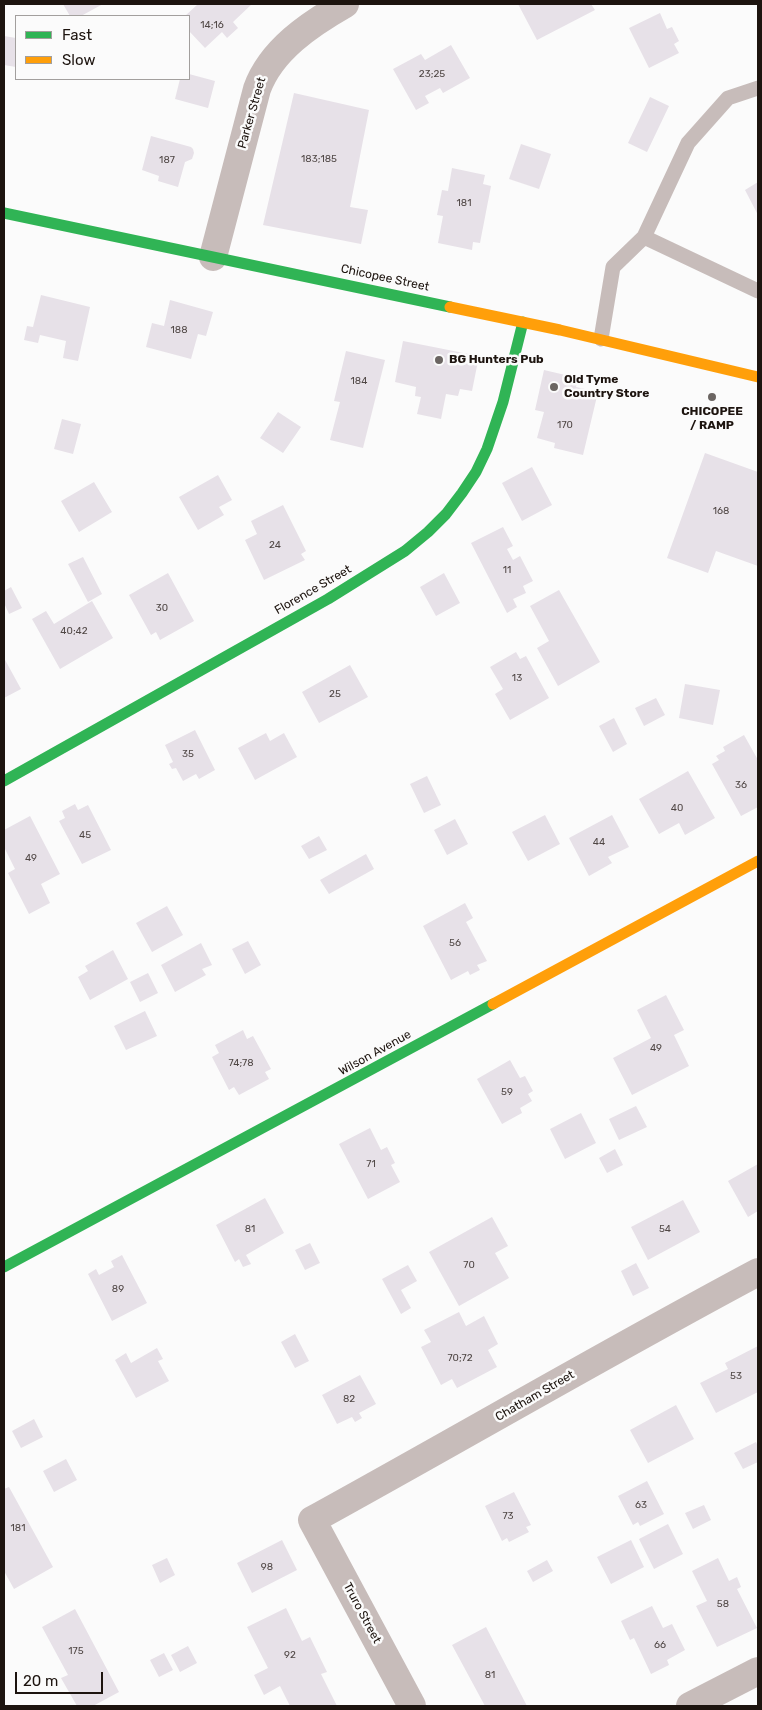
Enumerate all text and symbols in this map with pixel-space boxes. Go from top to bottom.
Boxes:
legend [15,15,190,80]
house number: 14;16 [200,19,224,31]
text: Fast [62,26,92,44]
text: Slow [62,51,95,69]
house number: 23;25 [419,68,445,80]
street label: Parker Street [235,76,269,150]
house number: 183;185 [301,153,337,165]
house number: 187 [159,154,175,166]
house number: 181 [457,197,471,209]
street label: Chicopee Street [340,262,430,294]
house number: 188 [171,324,187,336]
place label: BG Hunters Pub [449,353,544,367]
marker: BG Hunters Pub [433,354,445,366]
place label: Old Tyme Country Store [564,373,649,401]
house number: 184 [351,375,367,387]
marker: Old Tyme Country Store [548,381,560,393]
marker: CHICOPEE / RAMP [706,391,718,403]
place label: CHICOPEE / RAMP [681,405,743,433]
house number: 170 [557,419,573,431]
house number: 168 [713,505,729,517]
house number: 24 [269,539,281,551]
street label: Florence Street [272,562,354,618]
house number: 11 [503,564,511,576]
house number: 30 [156,602,168,614]
house number: 40;42 [60,625,88,637]
house number: 13 [512,672,522,684]
house number: 25 [329,688,341,700]
house number: 35 [182,748,194,760]
house number: 36 [735,779,747,791]
house number: 40 [671,802,683,814]
house number: 45 [79,829,91,841]
house number: 44 [593,836,605,848]
house number: 49 [25,852,37,864]
house number: 56 [449,937,461,949]
street label: Wilson Avenue [336,1027,414,1079]
house number: 49 [650,1042,662,1054]
house number: 74;78 [228,1057,254,1069]
house number: 59 [501,1086,513,1098]
house number: 71 [366,1158,376,1170]
house number: 81 [245,1223,255,1235]
house number: 54 [659,1223,671,1235]
house number: 70 [463,1259,475,1271]
house number: 89 [112,1283,124,1295]
house number: 70;72 [447,1352,473,1364]
street label: Chatham Street [493,1368,577,1424]
house number: 53 [730,1370,742,1382]
house number: 82 [343,1393,355,1405]
house number: 63 [635,1499,647,1511]
house number: 73 [502,1510,514,1522]
house number: 181 [11,1522,25,1534]
house number: 98 [261,1561,273,1573]
street label: Truro Street [340,1580,384,1646]
house number: 58 [717,1598,729,1610]
house number: 66 [654,1639,666,1651]
house number: 175 [68,1645,84,1657]
house number: 92 [284,1649,296,1661]
scale bar [18,1662,105,1694]
house number: 81 [485,1669,495,1681]
text: 20 m [23,1672,58,1690]

